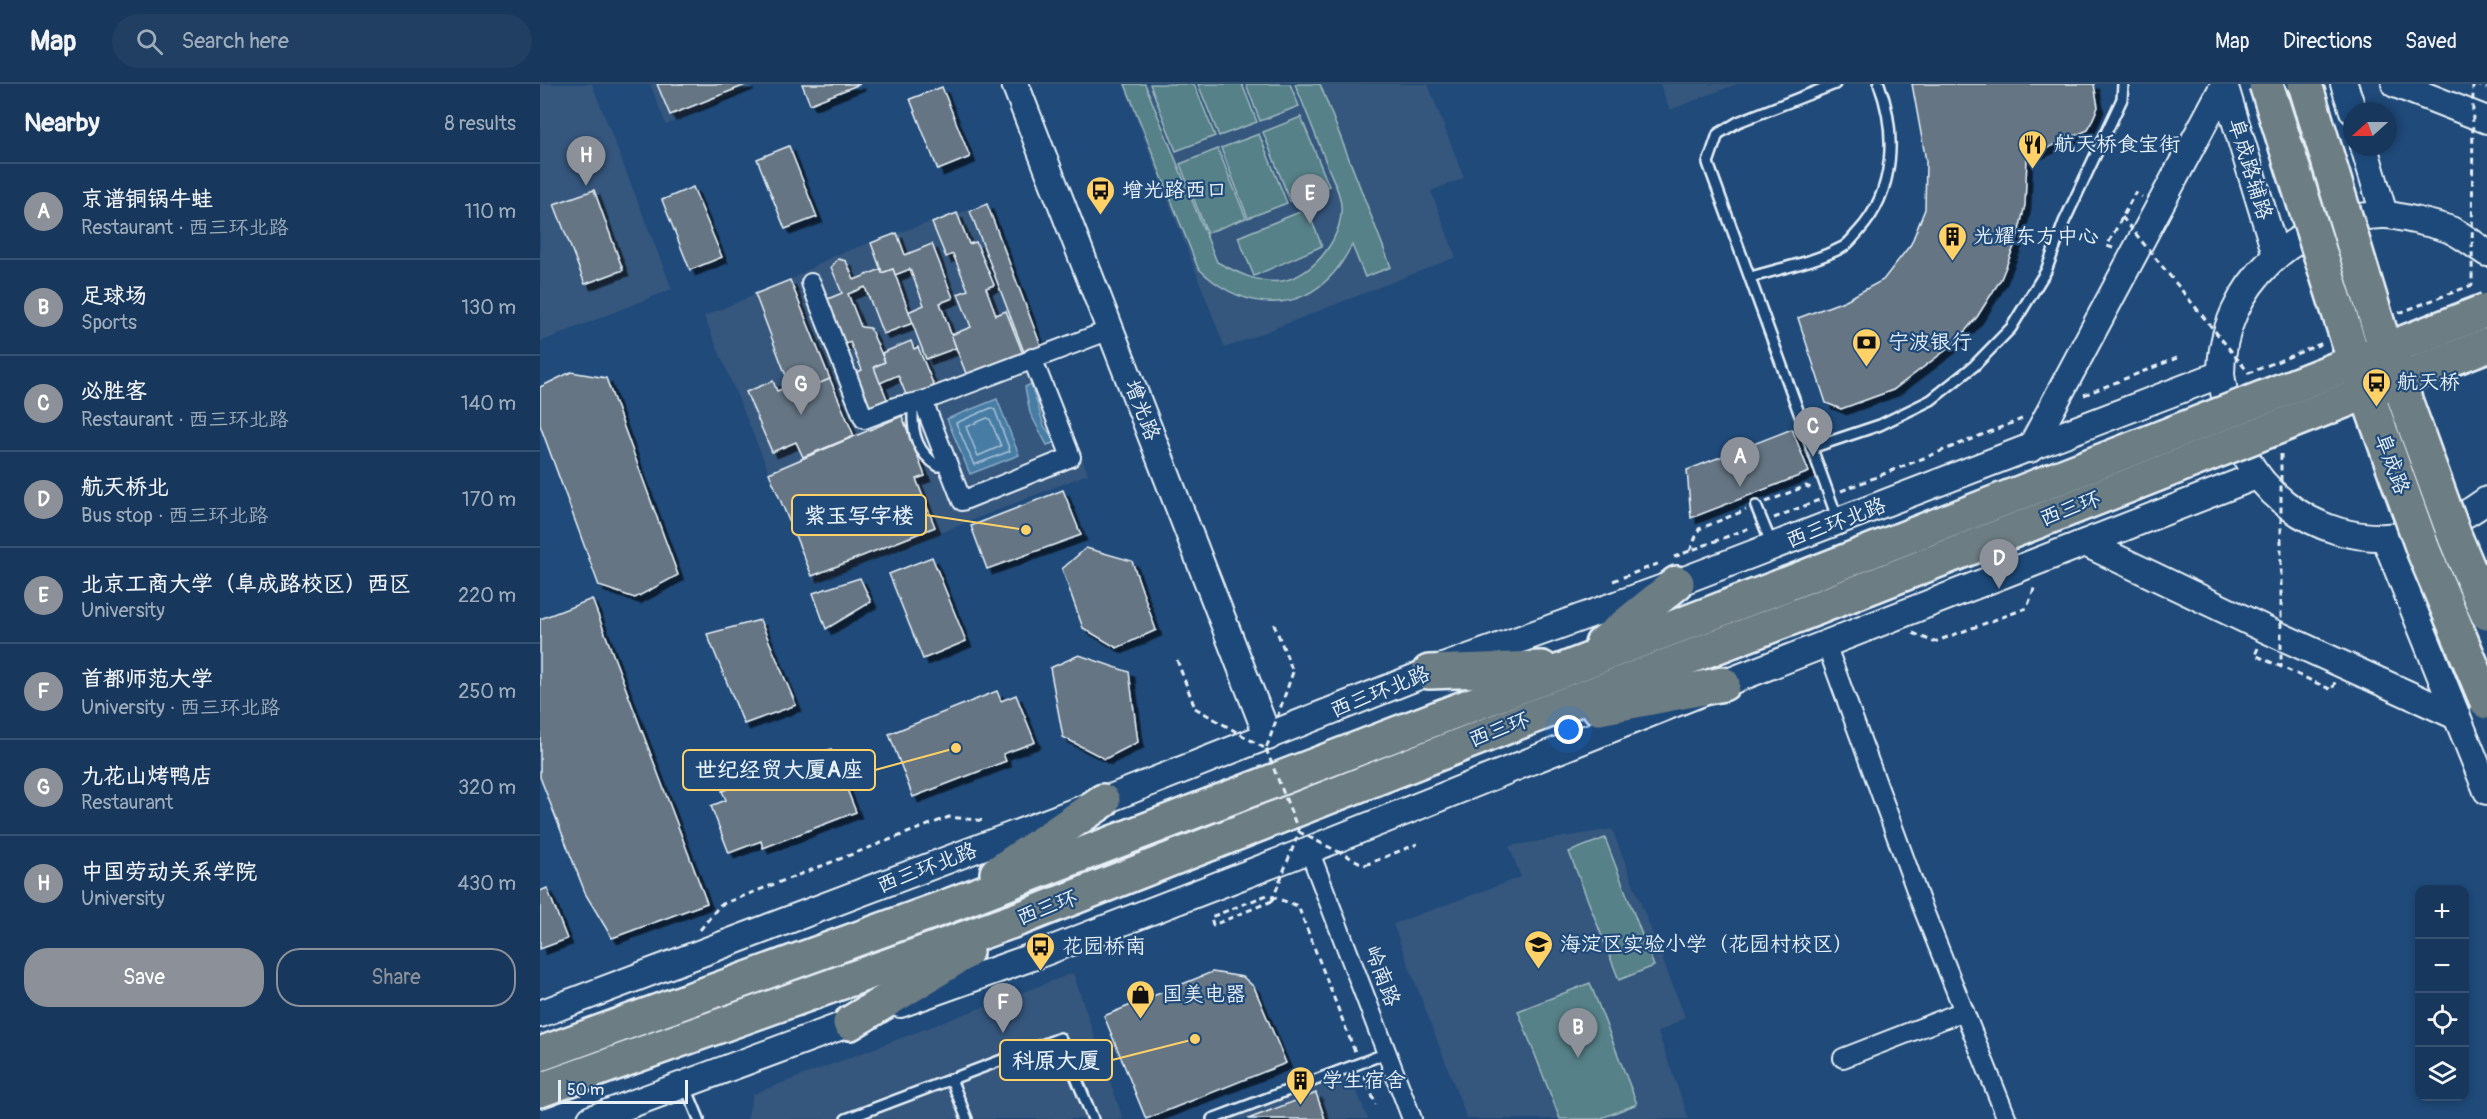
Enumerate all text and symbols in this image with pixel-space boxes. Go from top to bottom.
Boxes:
search box [112,14,532,68]
text: Map [30,24,76,59]
icon: search [133,25,166,58]
text: Search here [181,27,289,55]
text: Map [2215,28,2250,55]
text: Directions [2283,28,2372,55]
text: Saved [2405,28,2457,55]
north arrow [2343,102,2397,156]
text: Nearby [24,107,100,139]
text: 8 results [445,111,516,136]
street label: 阜成路辅路 [2222,115,2278,223]
restaurant icon: 航天桥食宝街 [2017,128,2049,170]
place label: 航天桥食宝街 [2054,131,2180,158]
pin: H [566,136,606,186]
bus stop icon: 增光路西口 [1085,174,1117,216]
pin: E [1290,174,1330,224]
place label: 增光路西口 [1122,177,1227,204]
text: 京谱铜锅牛蛙 [81,185,213,213]
text: A [37,199,50,224]
text: 110 m [465,199,516,224]
text: Restaurant · 西三环北路 [81,215,289,240]
building icon: 光耀东方中心 [1936,220,1968,262]
place label: 光耀东方中心 [1973,223,2099,250]
text: 足球场 [81,282,147,310]
text: B [38,295,49,320]
text: 130 m [461,295,516,320]
text: Sports [81,310,137,335]
bank icon: 宁波银行 [1851,326,1883,368]
place label: 宁波银行 [1888,329,1972,356]
pin: G [782,366,820,415]
bus stop icon: 航天桥 [2360,366,2392,408]
place label: 航天桥 [2397,369,2460,396]
street label: 增光路 [1118,376,1166,444]
text: 必胜客 [81,377,147,405]
text: C [37,391,50,416]
text: 140 m [461,391,516,416]
text: Restaurant · 西三环北路 [81,407,289,432]
pin: C [1794,408,1832,457]
street label: 阜成路 [2369,430,2415,498]
pin: A [1720,438,1760,487]
text: 航天桥北 [81,473,169,501]
street label: 西三环 [2036,485,2104,533]
text: D [37,487,50,512]
text: 170 m [462,487,516,512]
street label: 西三环北路 [1782,492,1890,554]
callout: 紫玉写字楼 [792,495,926,535]
text: 紫玉写字楼 [804,502,914,530]
text: Bus stop · 西三环北路 [81,503,268,528]
pin: D [1980,540,2018,589]
text: 北京工商大学（阜成路校区）西区 [81,570,411,598]
text: E [38,583,49,608]
text: 220 m [458,583,516,608]
text: University [81,598,165,623]
street label: 西三环北路 [1326,660,1434,724]
text: 首都师范大学 [81,665,213,693]
text: F [37,679,50,704]
text: 250 m [458,679,516,704]
text: University · 西三环北路 [81,695,280,720]
street label: 西三环 [1465,706,1533,754]
your location [1554,715,1583,744]
callout: 世纪经贸大厦A座 [683,750,875,790]
text: 世纪经贸大厦A座 [695,756,863,784]
text: 九花山烤鸭店 [81,762,213,790]
text: G [37,775,50,800]
text: 320 m [458,775,516,800]
text: Restaurant [81,790,173,815]
street label: 西三环北路 [873,837,981,899]
text: 中国劳动关系学院 [81,858,257,886]
text: H [37,871,50,896]
text: 430 m [457,871,516,896]
street label: 西三环 [1013,884,1081,932]
map controls [2415,885,2469,1101]
button: + [2415,885,2469,939]
text: University [81,886,165,911]
school or university icon: 海淀区实验小学（花园村校区） [1523,928,1555,970]
bus stop icon: 花园桥南 [1025,930,1057,972]
place label: 海淀区实验小学（花园村校区） [1560,931,1854,958]
place label: 花园桥南 [1062,933,1146,960]
button: − [2415,939,2469,993]
street label: 岭南路 [1358,942,1406,1010]
button: Save [24,948,264,1007]
button: Share [276,948,516,1007]
shop icon: 国美电器 [1125,978,1157,1020]
place label: 国美电器 [1162,981,1246,1008]
pin: F [984,984,1022,1033]
button: locate [2415,993,2469,1047]
pin: B [1558,1008,1598,1058]
callout: 科原大厦 [1000,1040,1112,1080]
text: 科原大厦 [1012,1047,1100,1075]
button: layers [2415,1047,2469,1101]
building icon: 学生宿舍 [1285,1064,1317,1106]
place label: 学生宿舍 [1322,1067,1406,1094]
scale bar [558,1077,688,1104]
text: 50 m [567,1080,604,1100]

